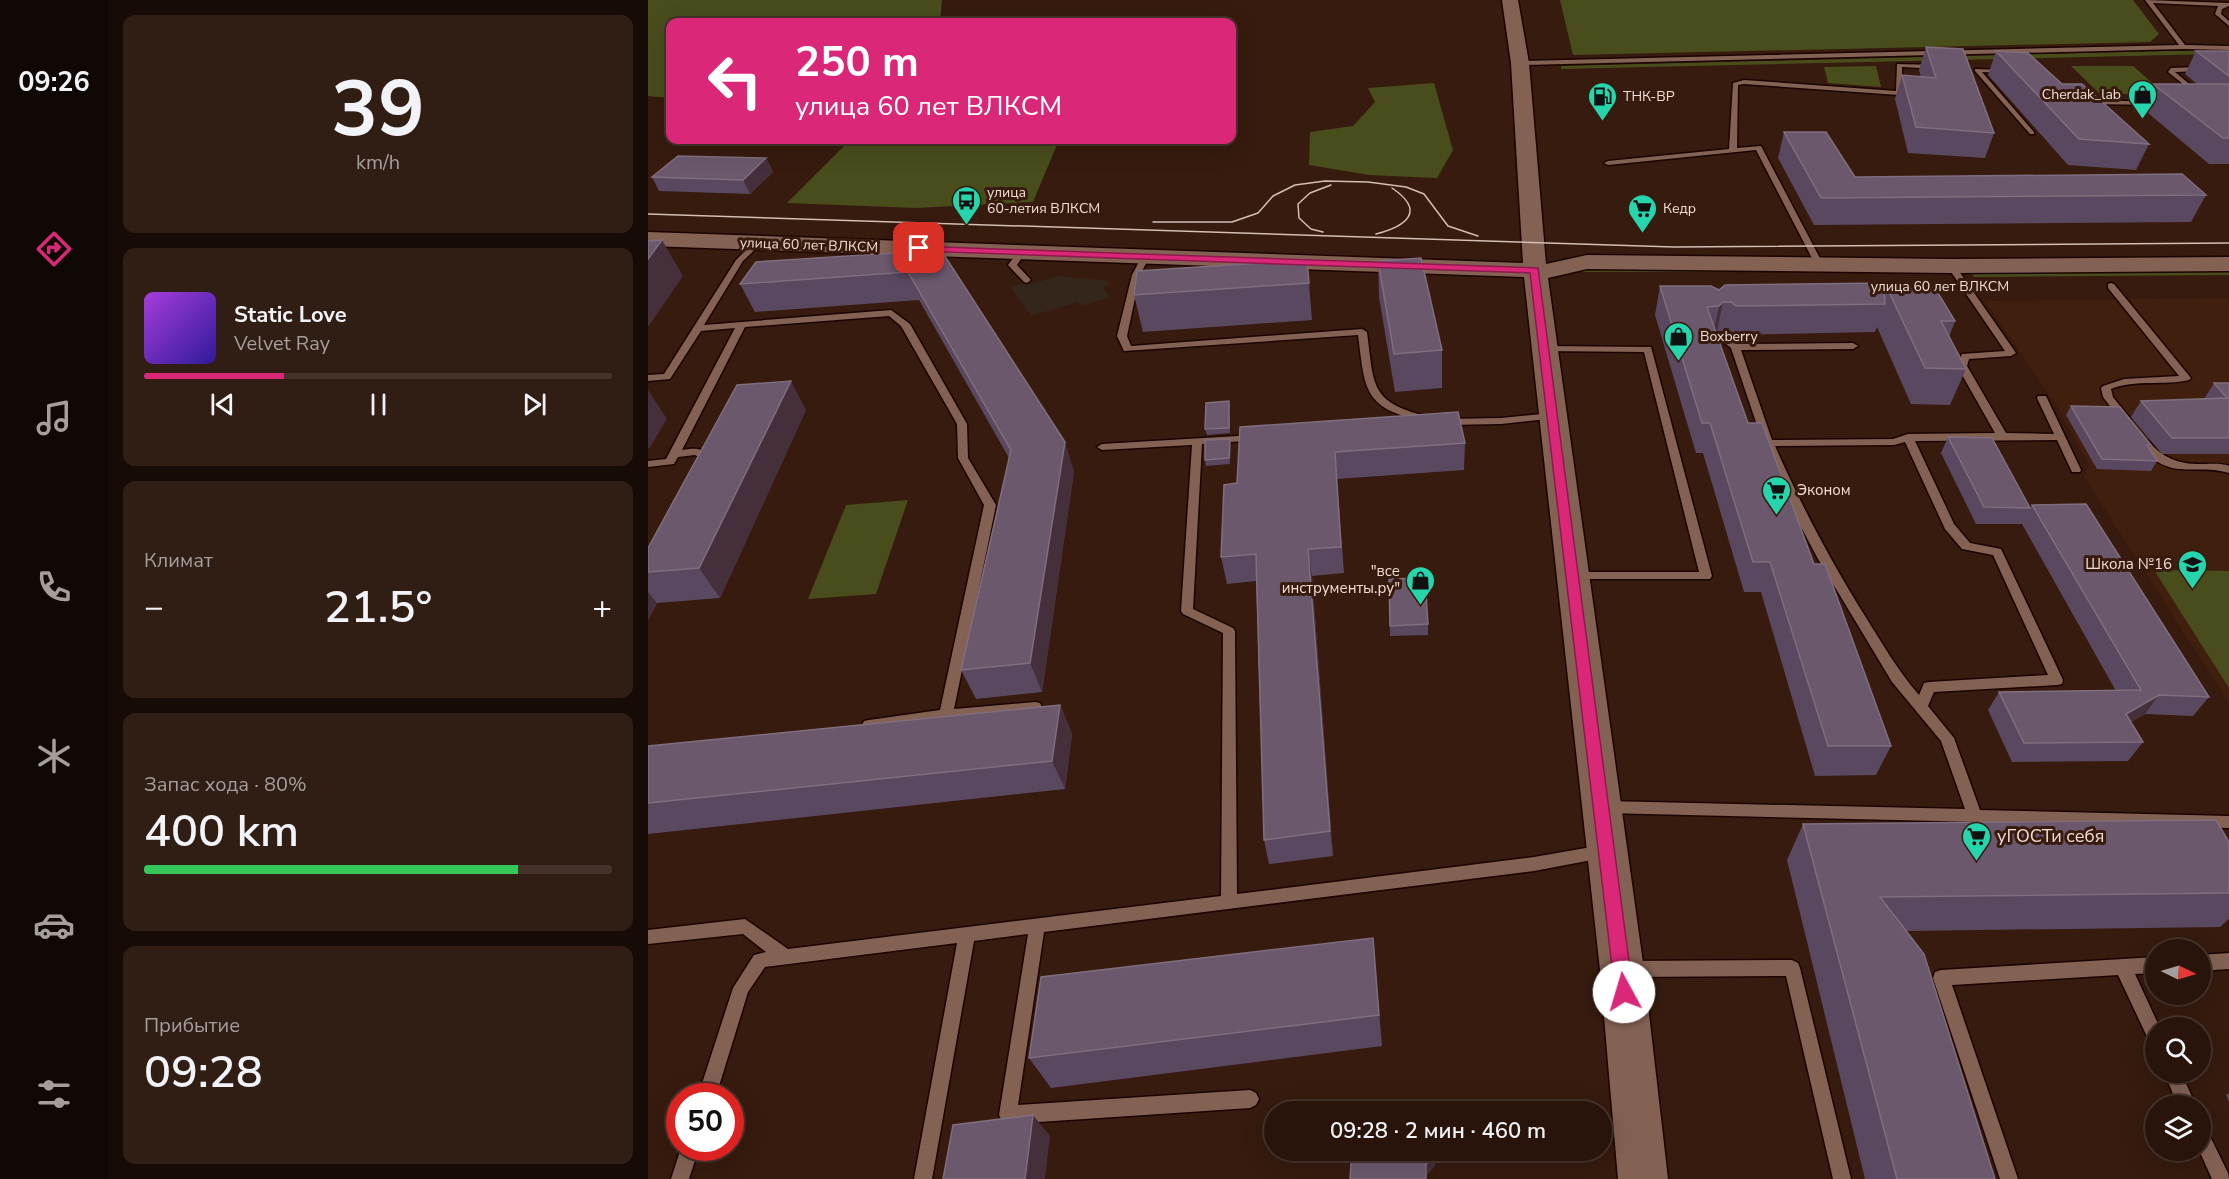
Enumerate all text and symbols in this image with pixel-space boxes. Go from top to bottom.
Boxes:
text: 250 m [795,34,919,91]
icon: left [696,42,774,120]
text: 39 [331,56,425,163]
text: 09:26 [18,64,90,101]
shop icon: Cherdak_lab [2126,78,2158,120]
fuel station icon: ТНК-ВР [1586,80,1618,122]
place label: Cherdak_lab [2042,85,2121,104]
place label: ТНК-ВР [1623,87,1675,106]
text: улица 60 лет ВЛКСМ [795,88,1062,125]
text: km/h [356,149,400,176]
place label: улица 60-летия ВЛКСМ [987,183,1100,218]
bus stop icon: улица 60-летия ВЛКСМ [950,184,982,226]
supermarket icon: Кедр [1626,192,1658,234]
place label: Кедр [1663,199,1696,218]
pin [893,222,944,273]
icon: directions [33,228,75,270]
icon: arrive [902,231,935,264]
street label: улица 60 лет ВЛКСМ [739,233,879,257]
street label: улица 60 лет ВЛКСМ [1871,277,2009,296]
text: Static Love [234,300,347,330]
shop icon: Boxberry [1663,320,1695,362]
place label: Boxberry [1700,327,1758,346]
text: Velvet Ray [234,330,330,357]
icon: previous [206,388,239,421]
icon: pause [362,388,395,421]
icon: next [518,388,551,421]
icon: music [33,397,75,439]
supermarket icon: Эконом [1760,474,1792,516]
place label: Эконом [1797,480,1851,500]
text: Климат [144,547,213,574]
school or university icon: Школа №16 [2177,548,2209,590]
place label: Школа №16 [2085,554,2172,574]
place label: "все инструменты.ру" [1282,561,1400,598]
shop icon: "все инструменты.ру" [1405,564,1437,606]
icon: phone [33,566,75,608]
text: 21.5° [324,577,432,638]
text: − [144,585,164,630]
text: + [592,585,612,630]
icon: climate [33,735,75,777]
text: Запас хода · 80% [144,771,307,798]
text: 400 km [144,801,299,862]
supermarket icon: уГОСТи себя [1960,820,1992,862]
place label: уГОСТи себя [1997,824,2105,848]
icon: car [33,904,75,946]
north arrow [2145,939,2211,1005]
map controls [2145,939,2211,1161]
position arrow [1592,960,1656,1024]
text: Прибытие [144,1012,240,1039]
button: search [2145,1017,2211,1083]
text: 09:28 [144,1042,263,1103]
icon: filters [33,1073,75,1115]
speed limit sign: 50 [666,1083,744,1161]
button: layers [2145,1095,2211,1161]
text: 09:28 · 2 мин · 460 m [1330,1116,1546,1146]

